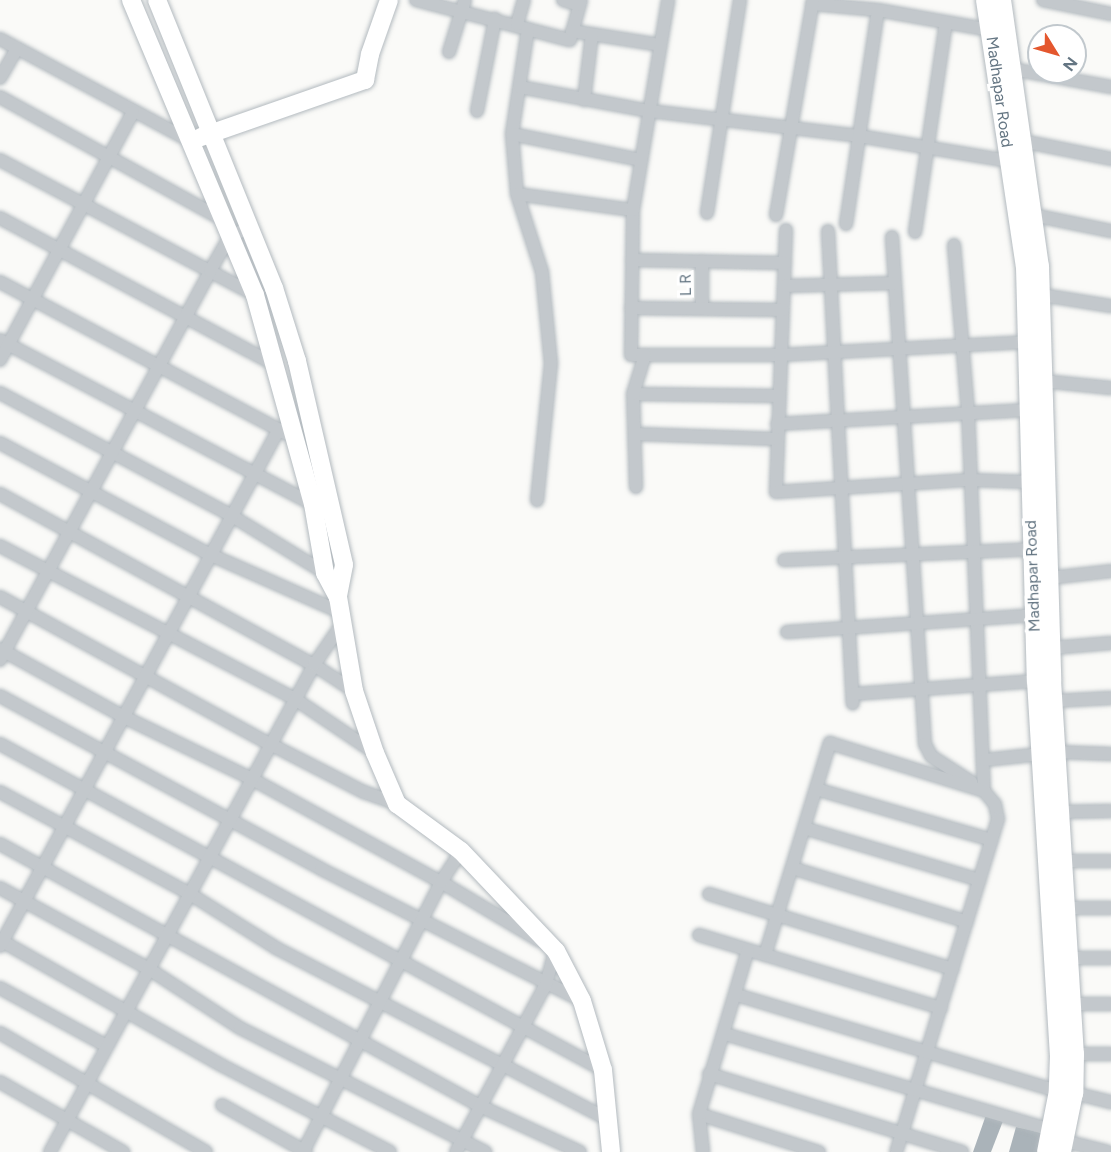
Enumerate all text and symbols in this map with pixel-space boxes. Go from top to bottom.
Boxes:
north arrow [1027,24,1087,84]
street label: Madhapar Road [982,35,1016,149]
text: N [1059,53,1081,75]
street label: L R [676,274,696,296]
street label: Madhapar Road [1021,520,1045,632]

